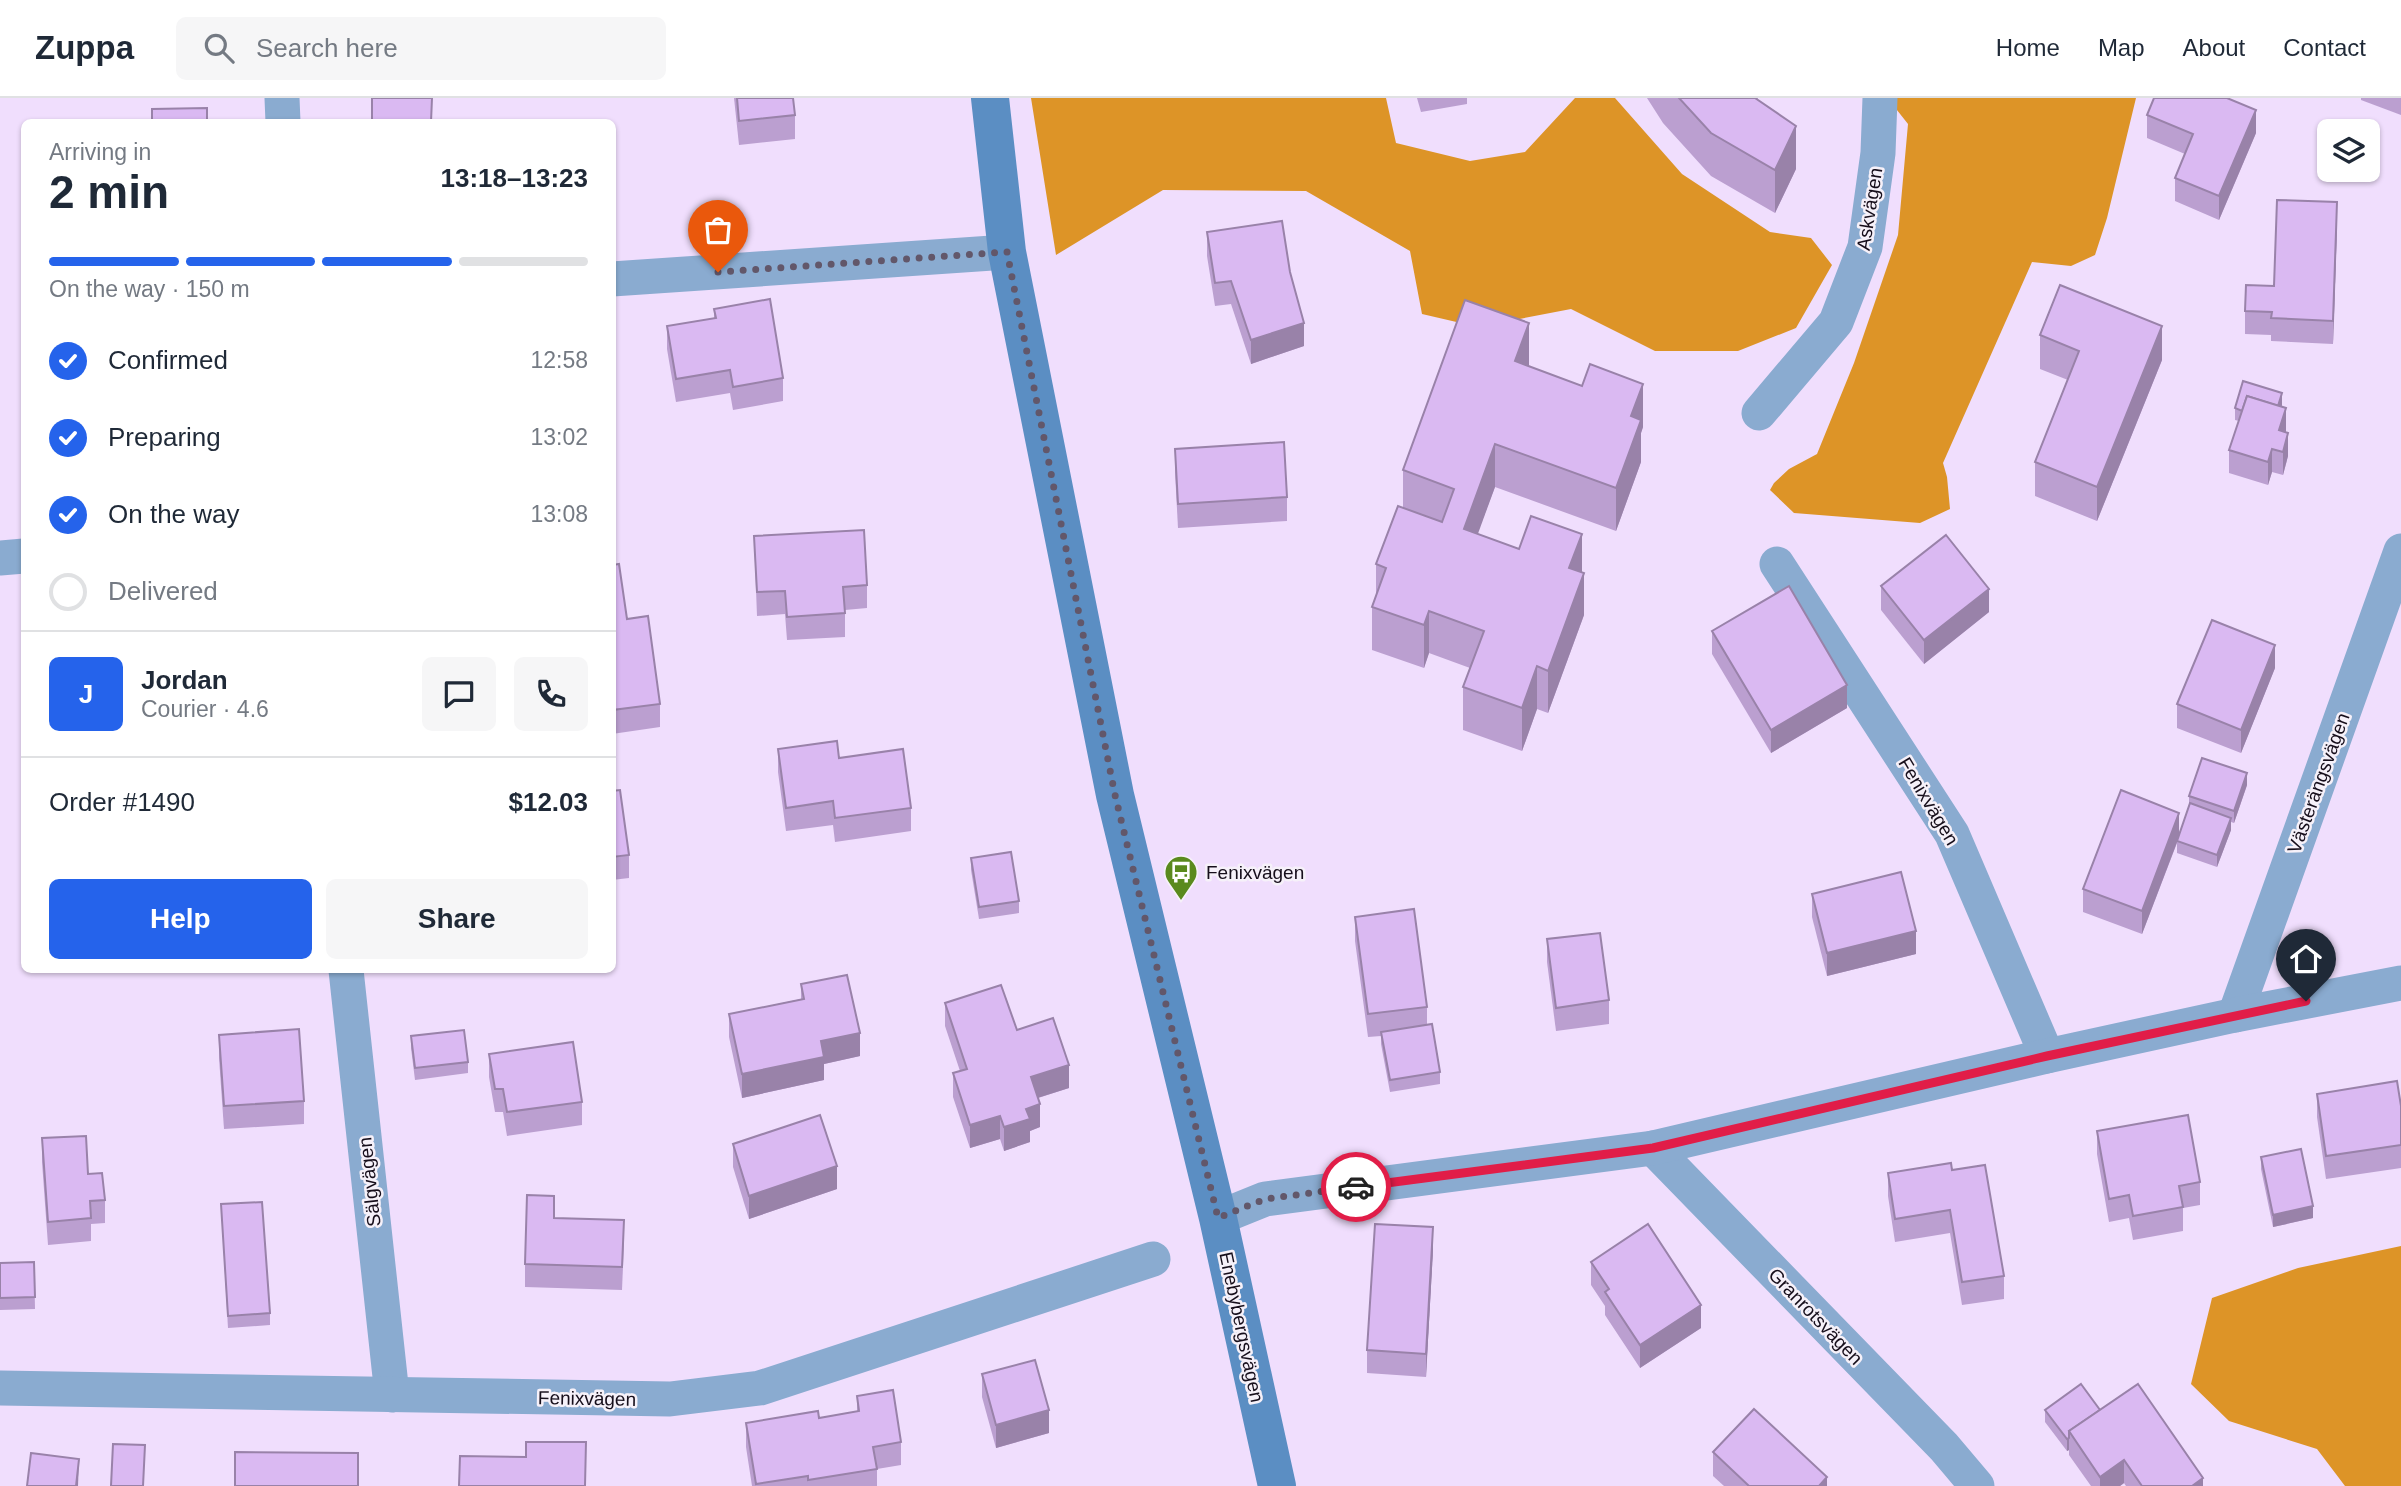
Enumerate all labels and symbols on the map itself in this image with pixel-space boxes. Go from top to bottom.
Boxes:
street label: Askvägen [1853,166,1886,252]
pin [688,200,748,272]
street label: Västerängsvägen [2283,710,2354,856]
street label: Fenixvägen [1894,754,1963,849]
bus stop icon: Fenixvägen [1162,853,1200,902]
place label: Fenixvägen [1206,862,1304,883]
pin [2276,929,2336,1001]
street label: Sälgvägen [354,1136,385,1228]
courier [1321,1152,1391,1222]
street label: Enebybergsvägen [1215,1250,1268,1404]
street label: Granrotsvägen [1764,1264,1867,1369]
street label: Fenixvägen [538,1387,636,1410]

